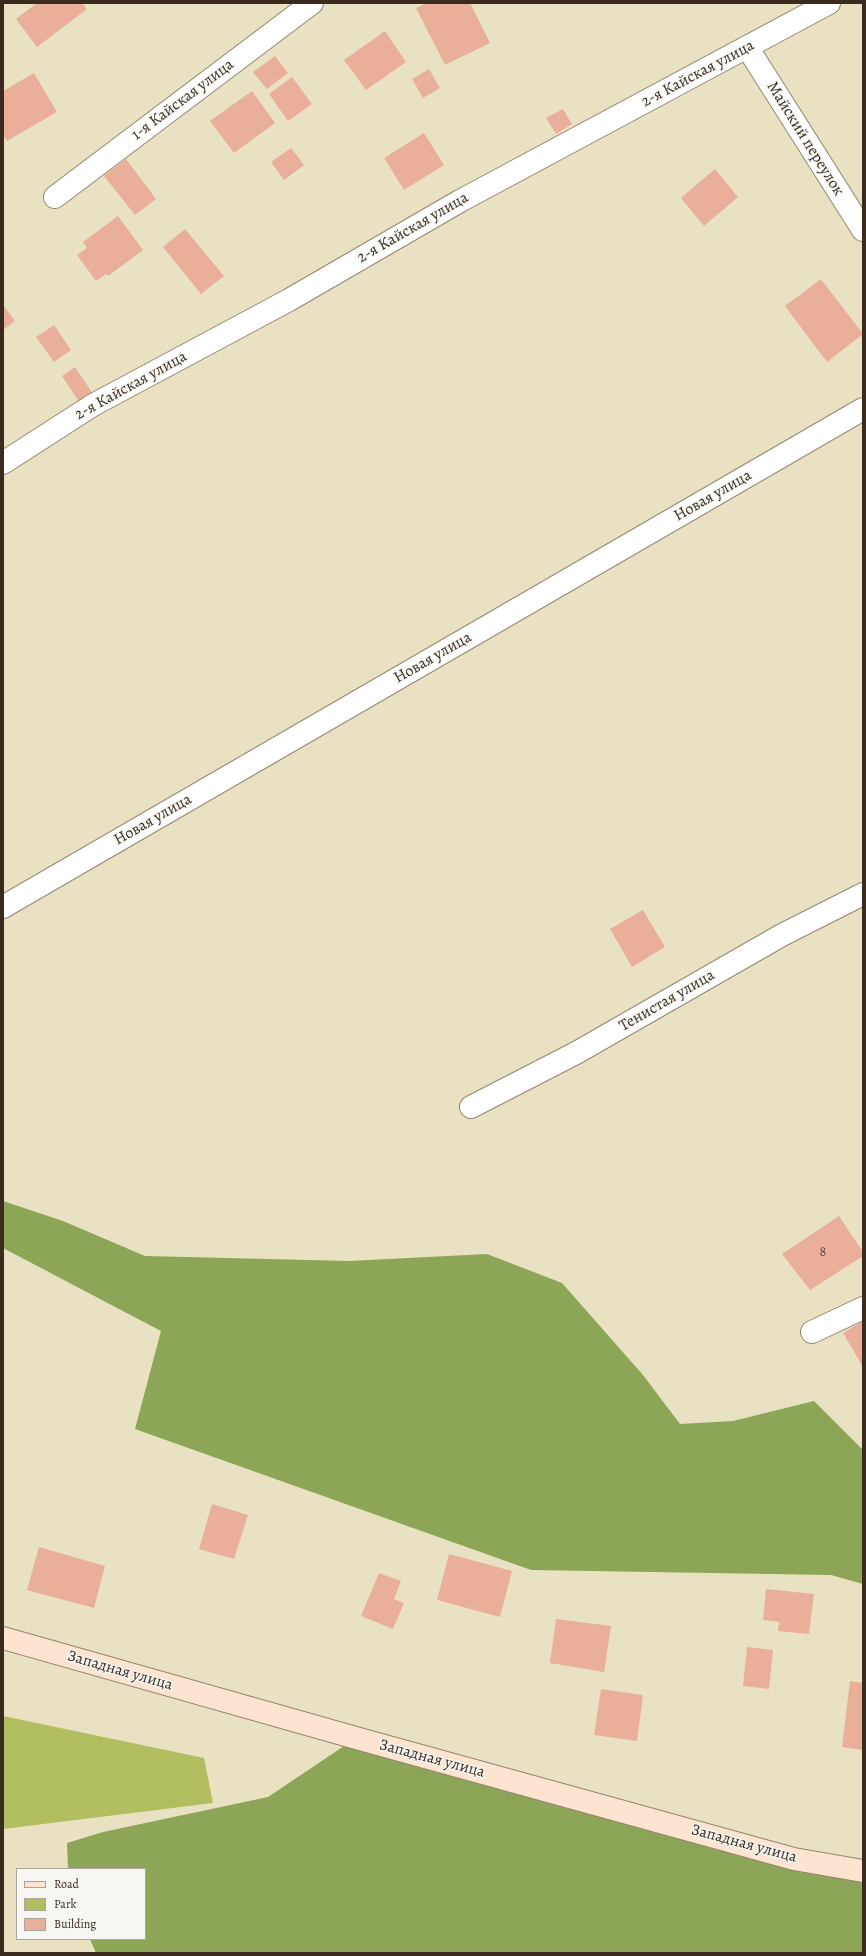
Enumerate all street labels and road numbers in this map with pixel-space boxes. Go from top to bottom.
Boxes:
street label: 2-я Кайская улица [638,36,758,112]
street label: 1-я Кайская улица [128,55,238,145]
street label: Майский переулок [762,78,848,200]
street label: 2-я Кайская улица [354,188,472,268]
street label: 2-я Кайская улица [72,347,190,425]
street label: Новая улица [671,466,755,526]
street label: Новая улица [391,628,475,688]
street label: Новая улица [111,790,195,850]
street label: Тенистая улица [616,966,718,1036]
street label: Западная улица [65,1647,175,1695]
street label: Западная улица [377,1736,487,1782]
street label: Западная улица [689,1821,799,1867]

